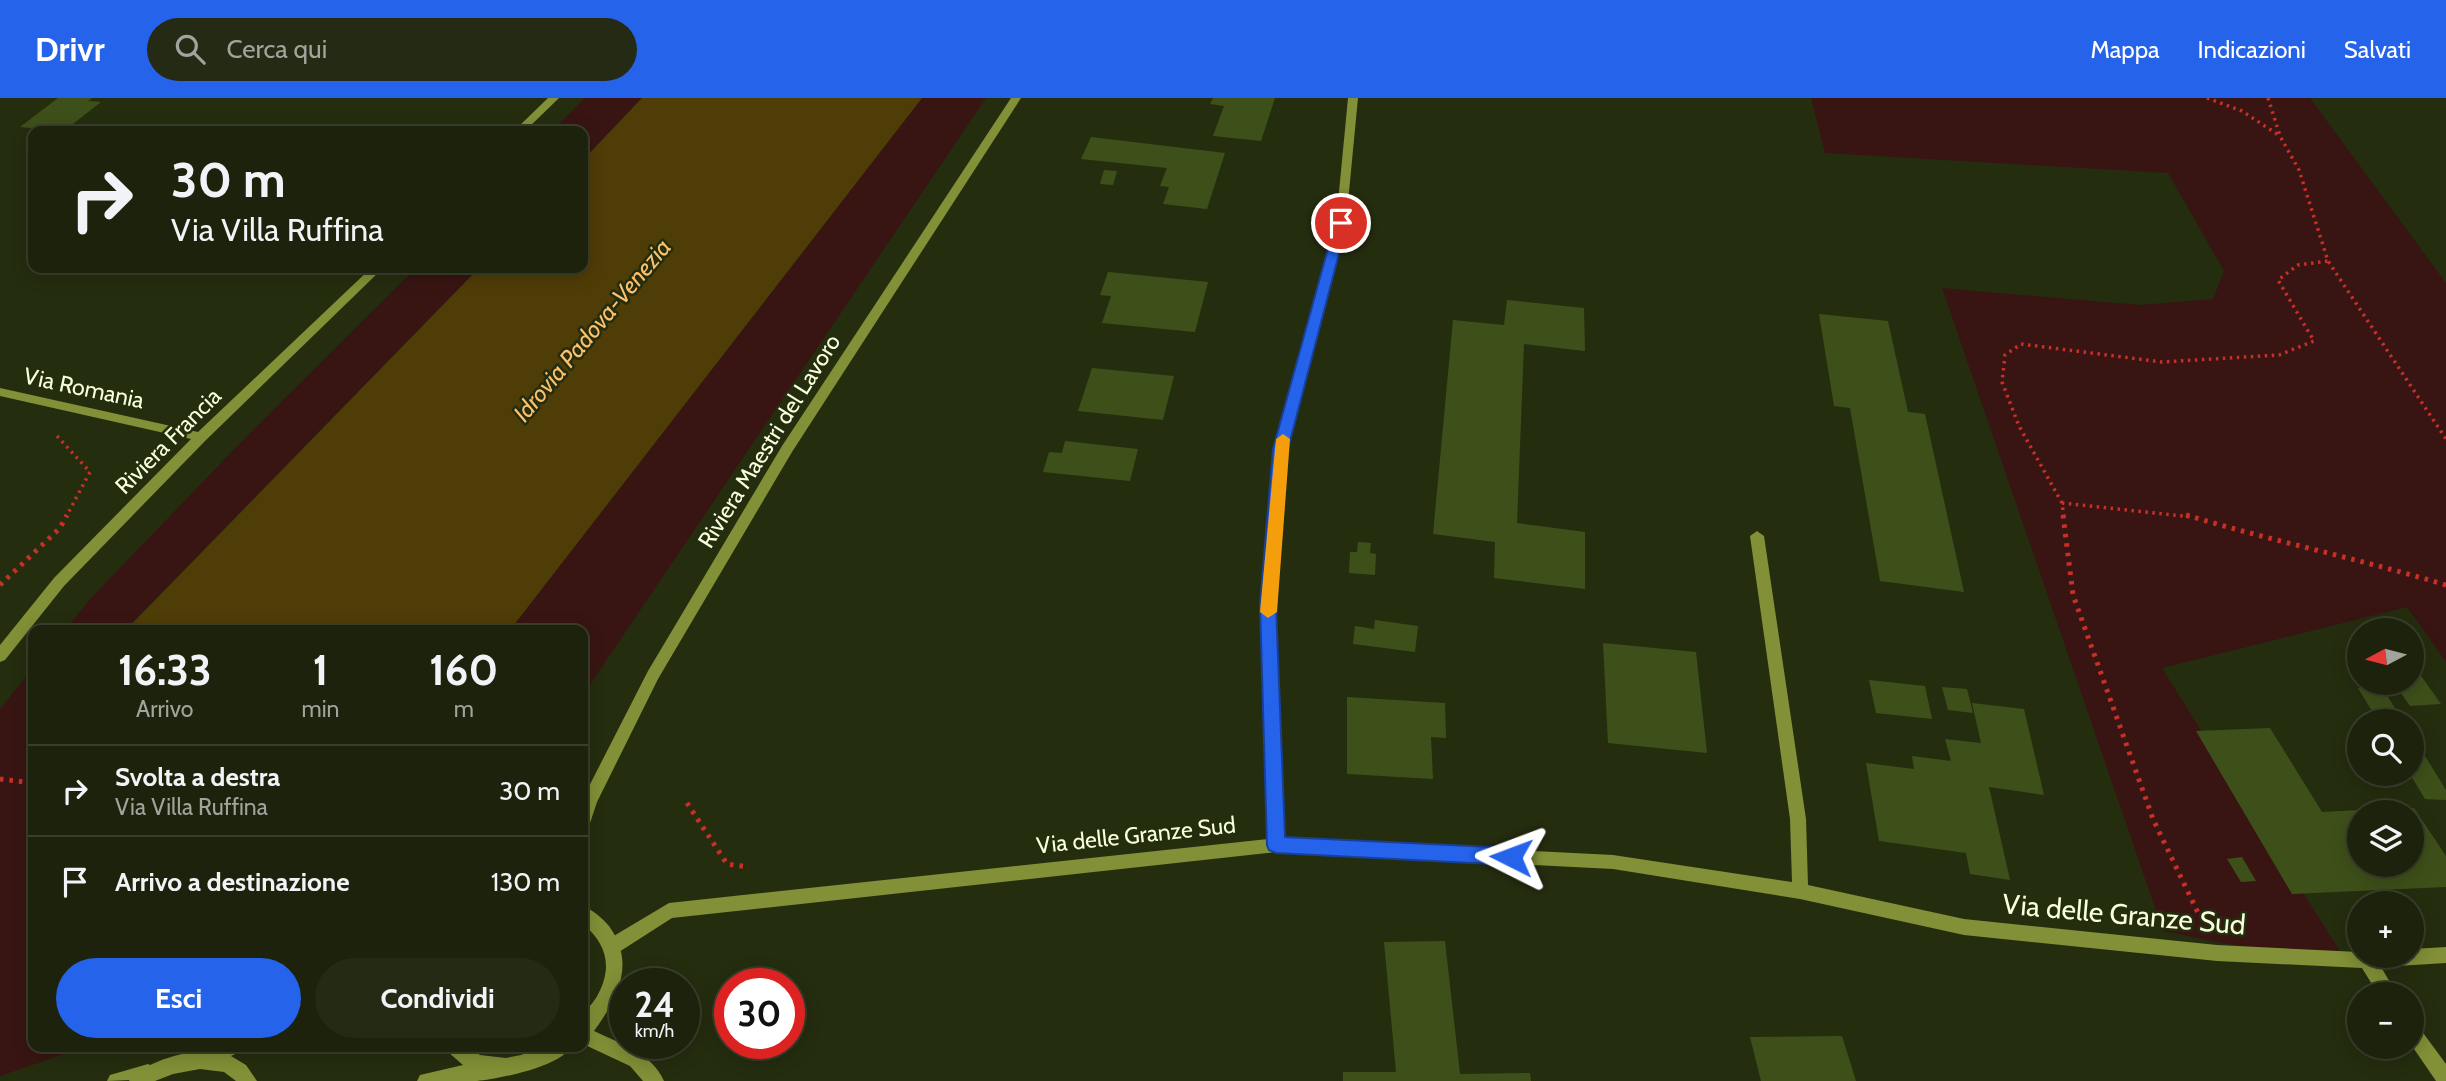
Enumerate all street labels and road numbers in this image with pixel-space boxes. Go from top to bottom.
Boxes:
street label: Riviera Maestri del Lavoro [692,329,846,553]
street label: Via Romania [21,362,147,414]
street label: Riviera Francia [109,382,227,500]
street label: Via delle Granze Sud [1035,811,1237,859]
street label: Via delle Granze Sud [2001,886,2247,942]

